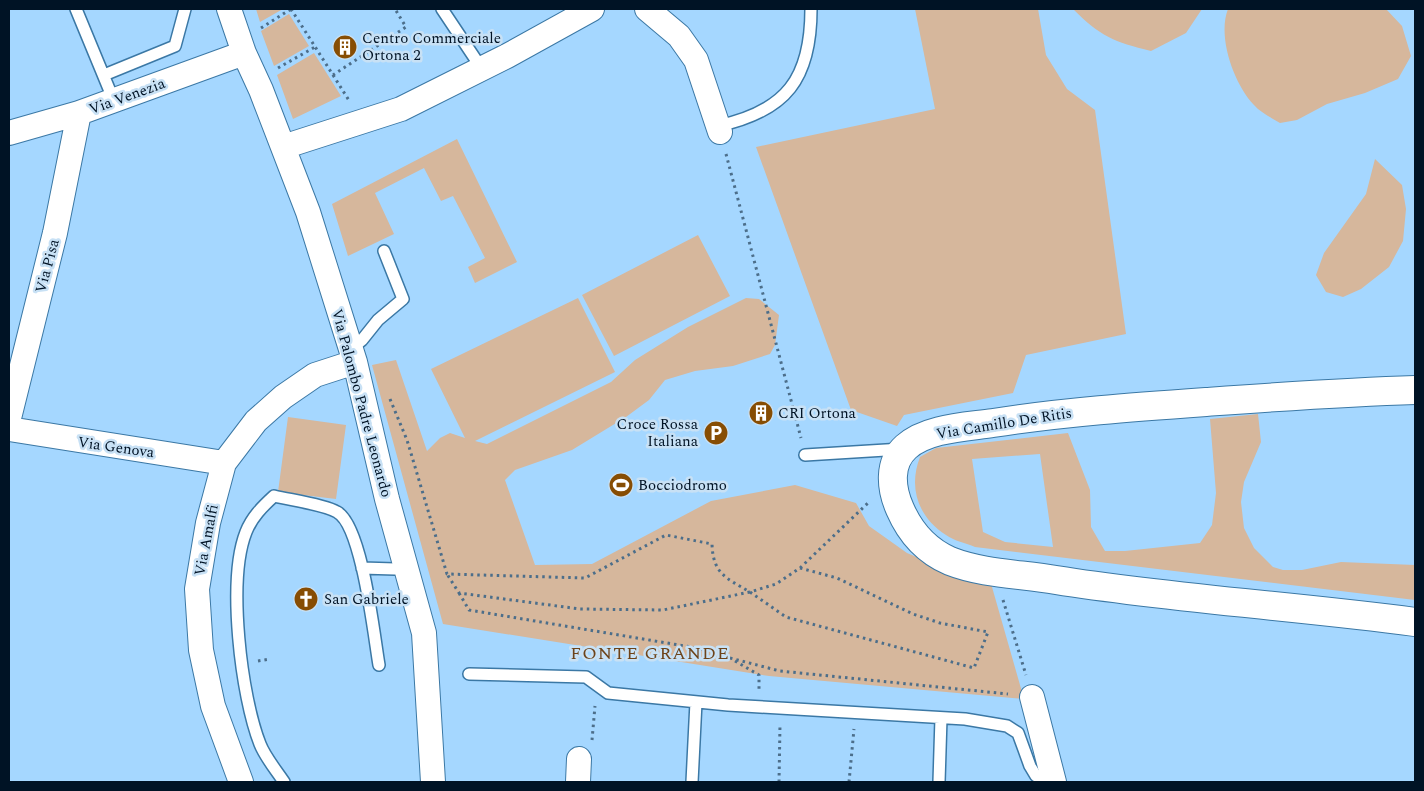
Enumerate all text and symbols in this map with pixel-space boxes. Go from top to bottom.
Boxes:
place label: Centro Commerciale Ortona 2 [362,27,501,67]
building icon: Centro Commerciale Ortona 2 [332,34,358,60]
street label: Via Venezia [86,72,169,121]
street label: Via Pisa [29,236,66,296]
street label: Via Palombo Padre Leonardo [325,306,398,500]
building icon: CRI Ortona [748,400,774,426]
street label: Via Camillo De Ritis [935,401,1074,446]
place label: CRI Ortona [778,402,857,425]
place label: Croce Rossa Italiana [617,413,699,453]
parking icon: Croce Rossa Italiana [703,420,729,446]
street label: Via Genova [76,431,156,464]
sports icon: Bocciodromo [608,472,634,498]
place label: Bocciodromo [638,474,727,497]
street label: Via Amalfi [188,502,225,578]
church icon: San Gabriele [293,586,319,612]
place label: San Gabriele [324,588,409,611]
district label: FONTE GRANDE [570,640,730,667]

